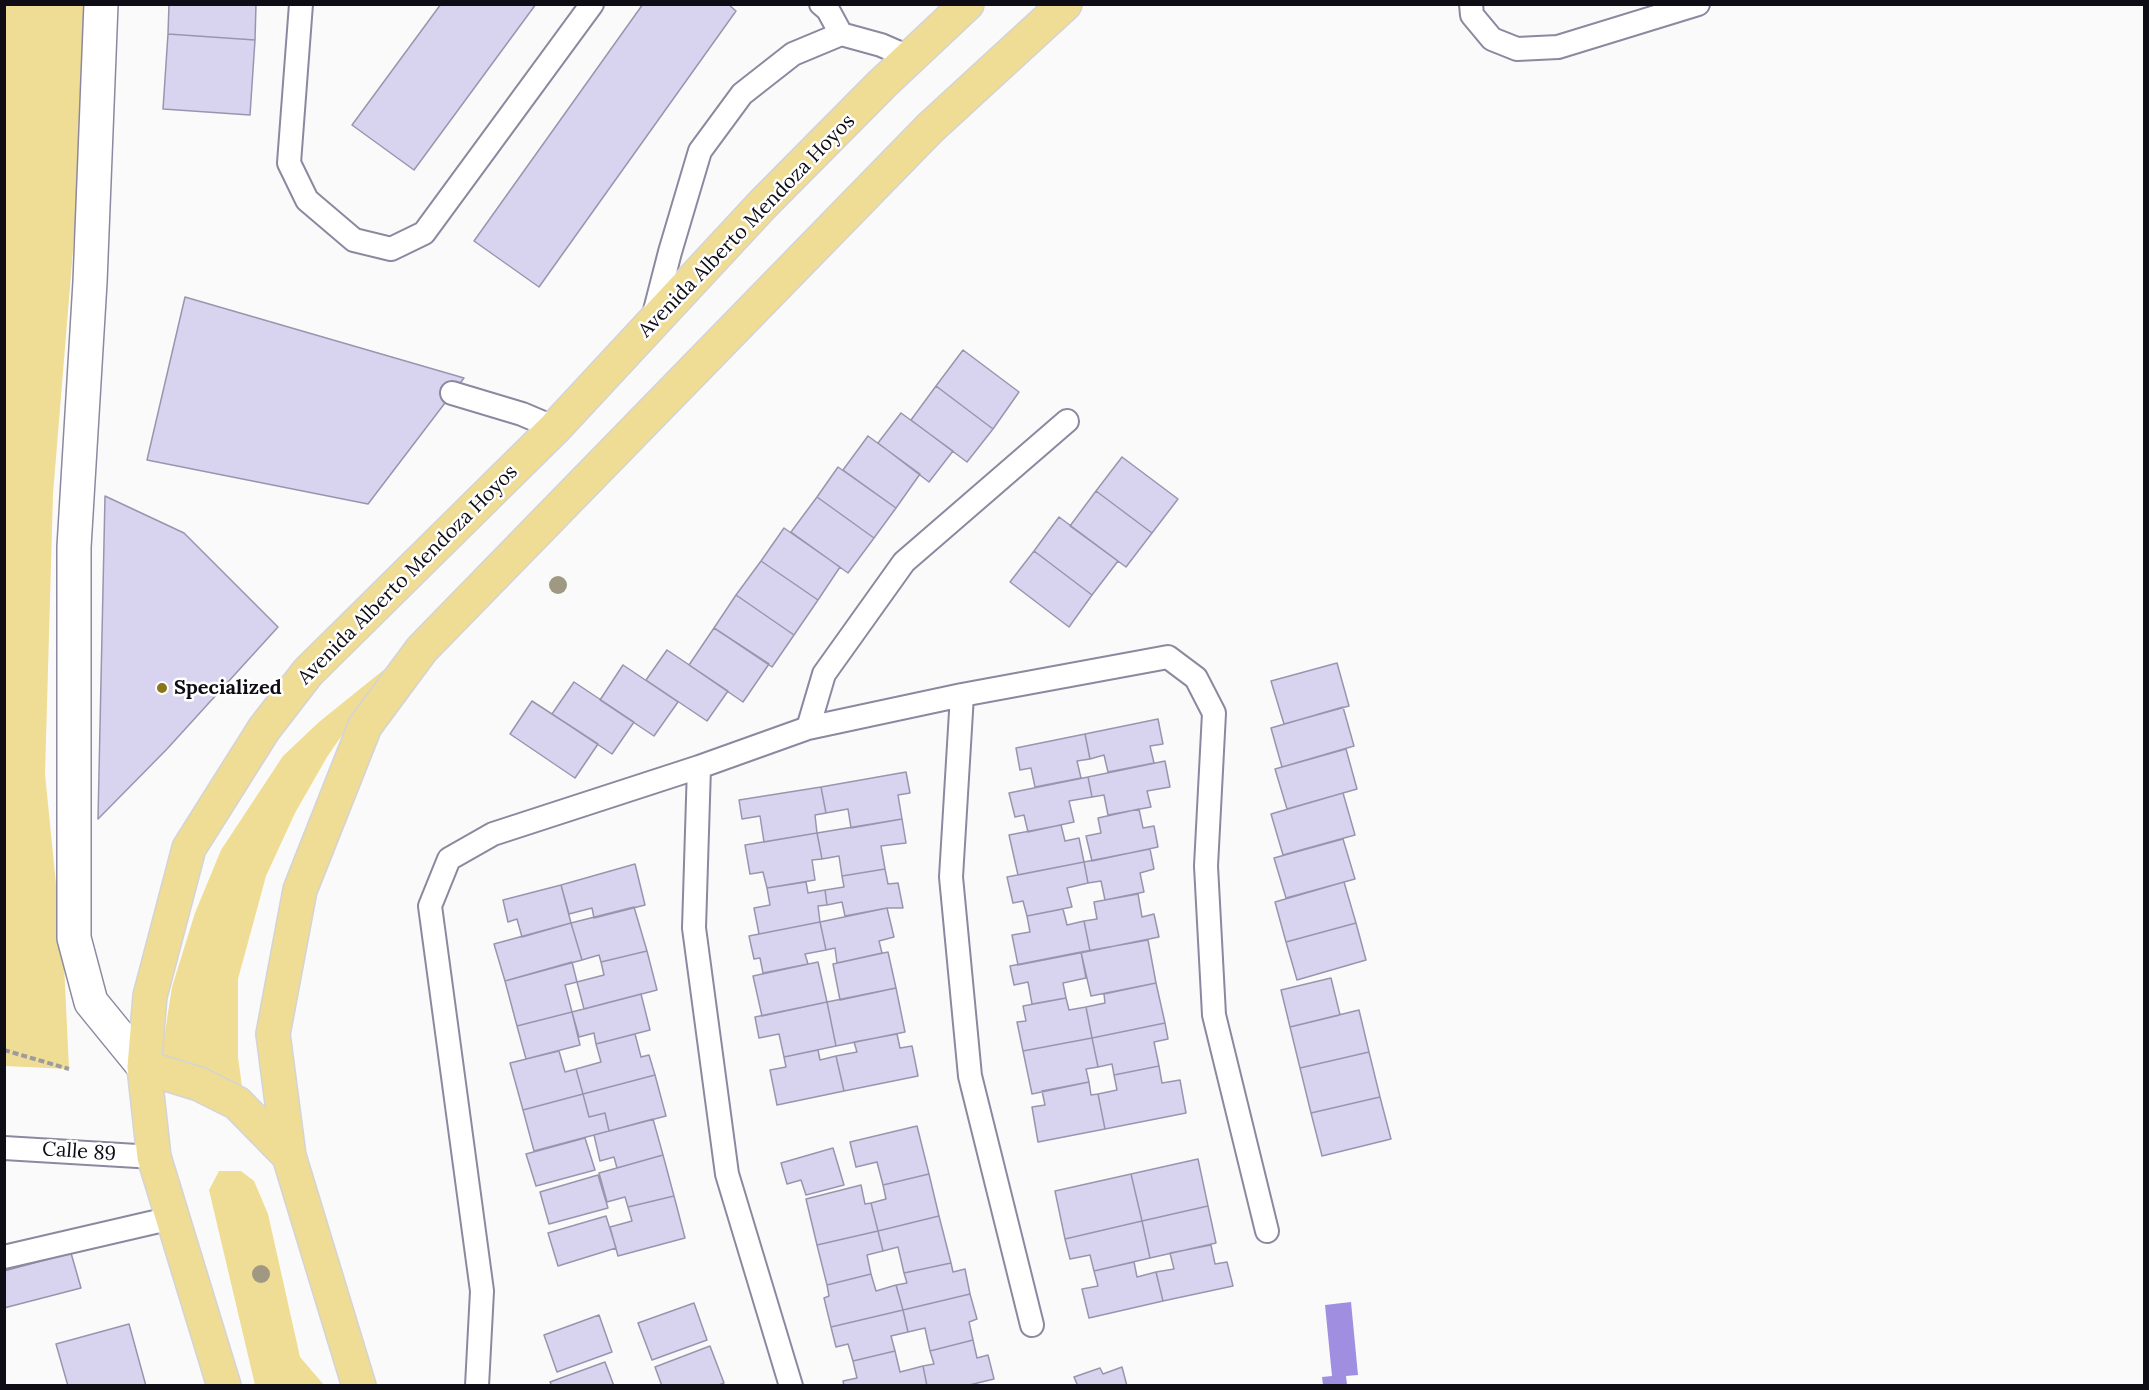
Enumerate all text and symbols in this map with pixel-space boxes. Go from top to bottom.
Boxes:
street label: Avenida Alberto Mendoza Hoyos [634,109,860,343]
street label: Avenida Alberto Mendoza Hoyos [293,460,523,690]
place label: Specialized [174,676,282,700]
marker: Specialized [155,681,169,695]
street label: Calle 89 [41,1137,117,1167]

